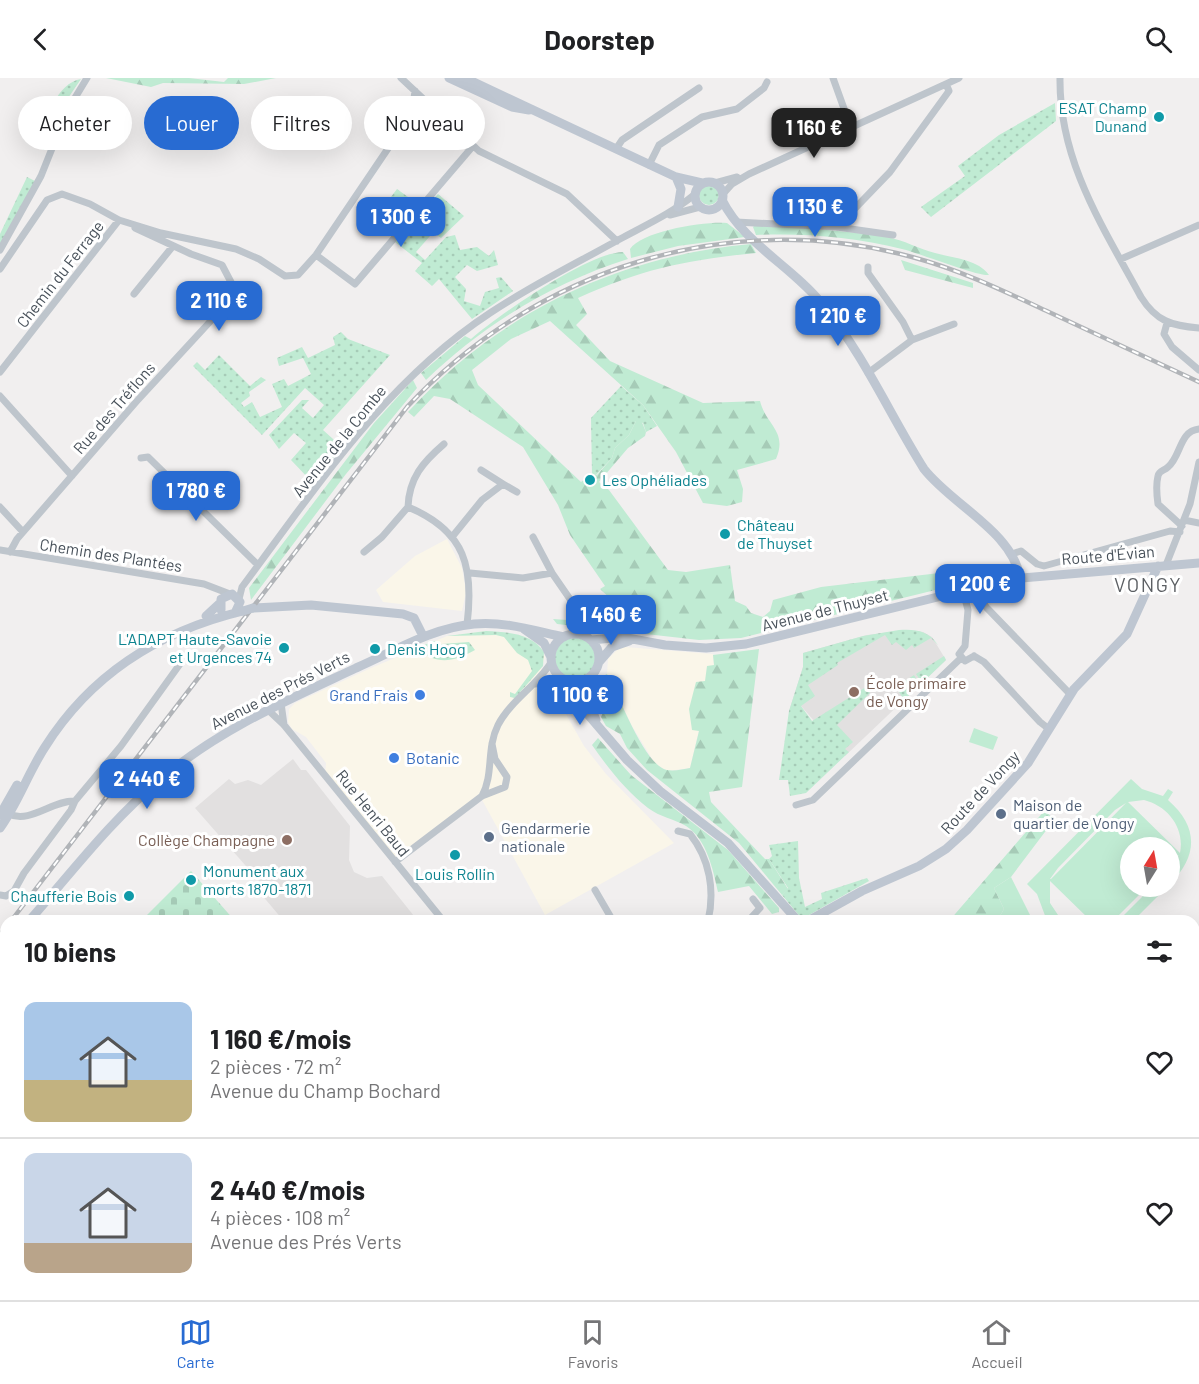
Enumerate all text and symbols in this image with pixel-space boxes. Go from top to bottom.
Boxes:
icon: back [24,23,57,56]
text: Doorstep [544,23,655,55]
icon: search [1142,23,1175,56]
chip: Acheter [18,96,132,150]
chip: Louer [144,96,239,150]
chip: Filtres [251,96,352,150]
chip: Nouveau [364,96,485,150]
place label: ESAT Champ Dunand [1058,98,1147,135]
pin: 1 160 € [759,108,869,159]
marker: ESAT Champ Dunand [1152,110,1166,124]
text: 1 160 € [786,115,842,139]
pin: 1 130 € [760,187,870,238]
text: 1 130 € [786,194,844,218]
pin: 1 300 € [346,197,456,248]
text: 1 300 € [370,204,432,228]
street label: Chemin du Ferrage [12,217,107,331]
pin: 2 110 € [164,281,274,332]
text: 2 110 € [190,288,248,312]
pin: 1 210 € [783,296,893,347]
text: 1 210 € [809,303,867,327]
street label: Rue des Tréflons [69,358,159,457]
street label: Avenue de la Combe [288,381,390,500]
place label: Les Ophéliades [602,470,707,489]
pin: 1 780 € [141,471,251,522]
marker: Les Ophéliades [583,473,597,487]
text: 1 780 € [166,478,226,502]
place label: Château de Thuyset [737,515,813,552]
marker: Château de Thuyset [718,527,732,541]
street label: Chemin des Plantées [38,534,184,575]
street label: Route d'Évian [1061,541,1155,568]
pin: 1 200 € [925,564,1035,615]
text: 1 200 € [949,571,1011,595]
district label: VONGY [1114,572,1182,596]
street label: Avenue de Thuyset [760,585,890,634]
pin: 1 460 € [556,595,666,646]
text: 1 460 € [580,602,642,626]
place label: L'ADAPT Haute-Savoie et Urgences 74 [118,629,272,666]
place label: Denis Hoog [387,639,465,658]
marker: L'ADAPT Haute-Savoie et Urgences 74 [277,641,291,655]
marker: Denis Hoog [368,642,382,656]
street label: Avenue des Prés Verts [207,646,352,733]
place label: École primaire de Vongy [866,673,967,710]
pin: 1 100 € [525,675,635,726]
text: 1 100 € [551,682,609,706]
place label: Grand Frais [329,685,408,704]
marker: École primaire de Vongy [847,685,861,699]
marker: Grand Frais [413,688,427,702]
street label: Route de Vongy [936,746,1023,837]
place label: Botanic [406,748,460,767]
marker: Botanic [387,751,401,765]
pin: 2 440 € [92,759,202,810]
street label: Rue Henri Baud [333,765,414,860]
text: 2 440 € [113,766,181,790]
place label: Maison de quartier de Vongy [1013,795,1135,832]
marker: Maison de quartier de Vongy [994,807,1008,821]
place label: Gendarmerie nationale [501,818,591,855]
place label: Collège Champagne [138,830,275,849]
marker: Gendarmerie nationale [482,830,496,844]
marker: Collège Champagne [280,833,294,847]
north arrow [1120,837,1180,897]
map controls [1120,837,1180,897]
marker: Louis Rollin [448,848,462,862]
place label: Monument aux morts 1870-1871 [203,861,312,898]
place label: Louis Rollin [415,864,495,883]
marker: Monument aux morts 1870-1871 [184,873,198,887]
place label: Chaufferie Bois [11,886,117,905]
marker: Chaufferie Bois [122,889,136,903]
icon: filters [1143,935,1176,968]
text: 10 biens [24,936,116,967]
text: 1 160 €/mois [210,1023,351,1054]
icon: home [72,1026,144,1098]
icon: heart [1143,1046,1176,1079]
text: 2 pièces · 72 m² [210,1054,341,1078]
text: Avenue du Champ Bochard [210,1078,441,1102]
text: 2 440 €/mois [210,1174,365,1205]
icon: home [72,1177,144,1249]
icon: heart [1143,1197,1176,1230]
text: 4 pièces · 108 m² [210,1205,350,1229]
text: Avenue des Prés Verts [210,1229,402,1253]
tab: Carte [177,1316,215,1371]
tab: Favoris [568,1316,618,1371]
tab: Accueil [971,1316,1022,1371]

